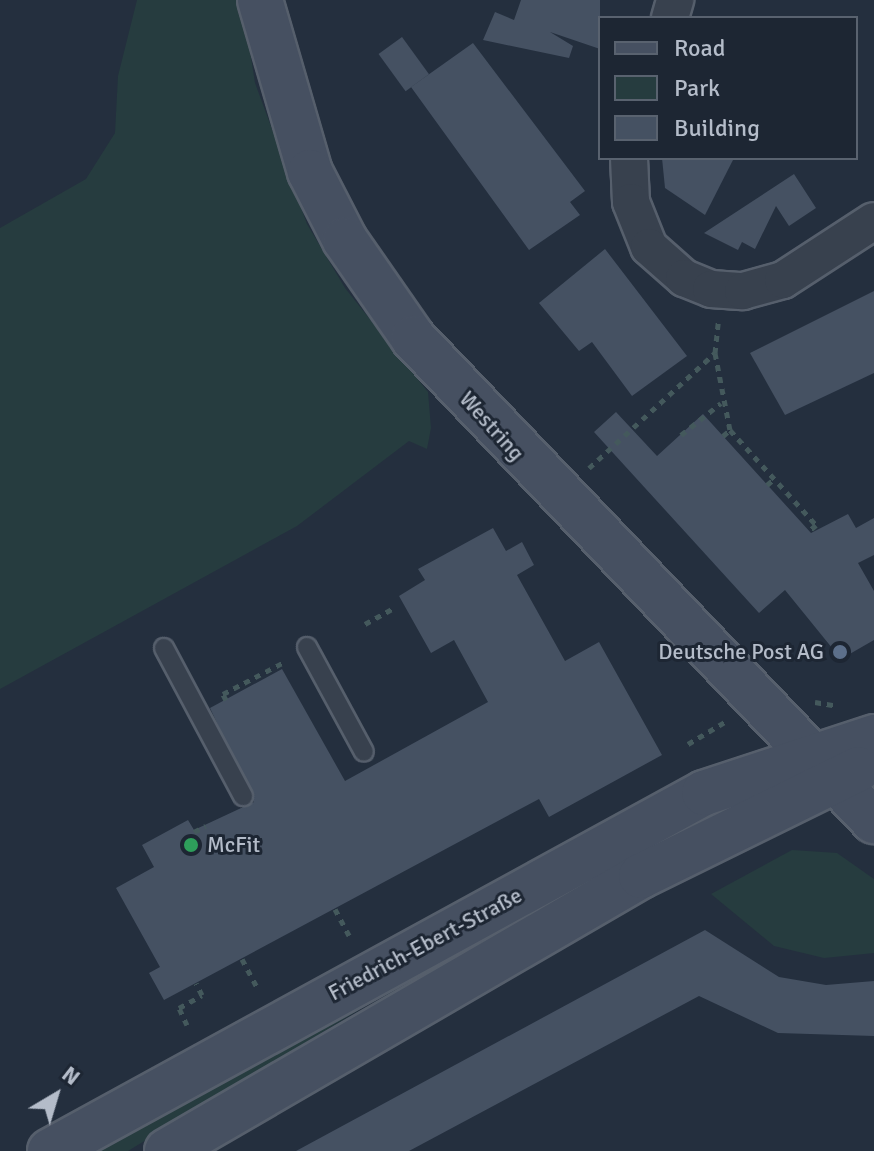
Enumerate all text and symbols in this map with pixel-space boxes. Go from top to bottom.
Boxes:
legend [598,16,858,160]
text: Road [674,33,725,63]
text: Park [674,73,720,103]
text: Building [674,113,760,143]
street label: Westring [454,386,530,466]
place label: Deutsche Post AG [658,639,824,665]
marker: Deutsche Post AG [831,643,849,661]
place label: McFit [207,832,260,858]
marker: McFit [182,836,200,854]
street label: Friedrich-Ebert-Straße [324,882,526,1006]
north arrow [16,1055,96,1135]
text: N [57,1060,85,1091]

